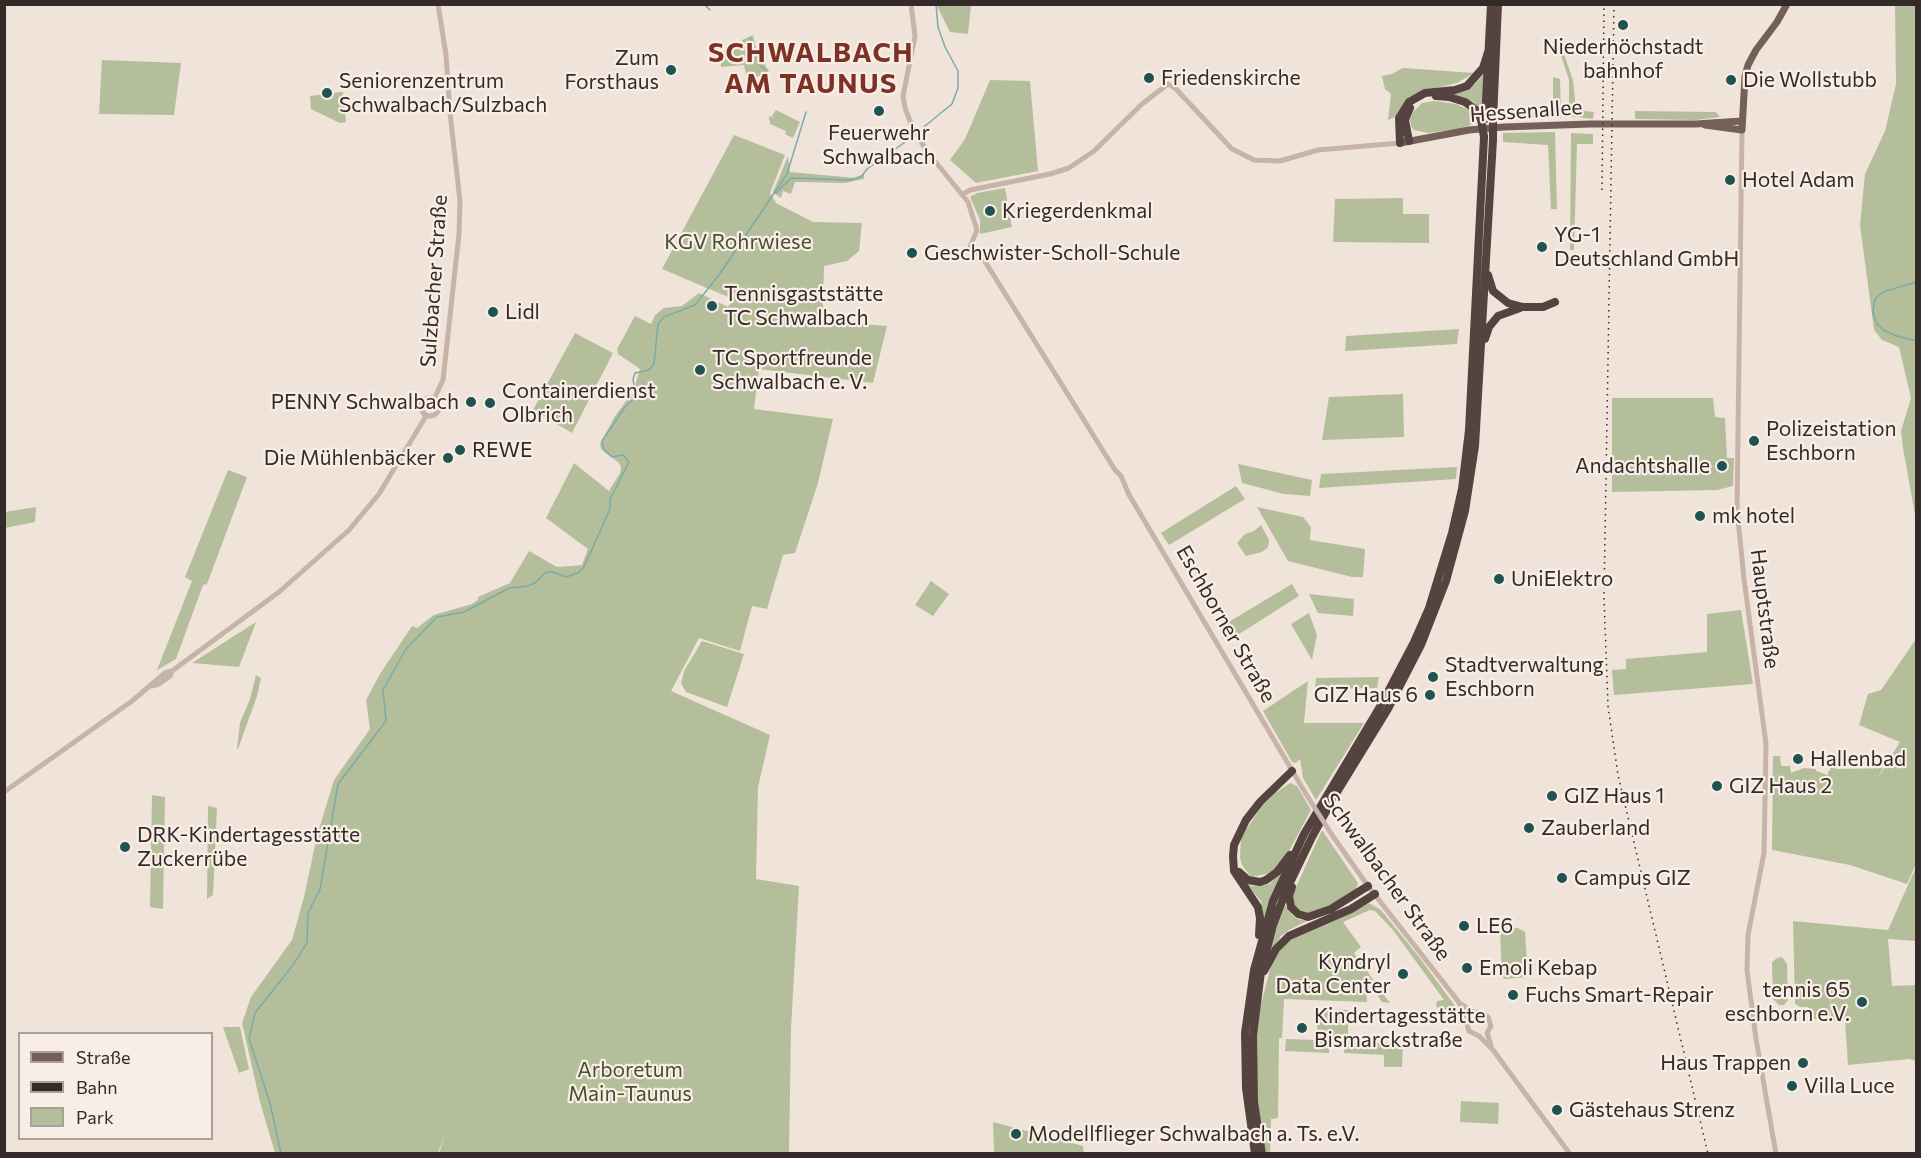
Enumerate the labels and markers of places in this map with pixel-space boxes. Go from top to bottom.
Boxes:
marker: Niederhöchstadt bahnhof [1616,18,1630,32]
place label: Niederhöchstadt bahnhof [1543,34,1703,84]
place label: Zum Forsthaus [564,45,659,95]
marker: Zum Forsthaus [664,63,678,77]
place label: Friedenskirche [1161,65,1301,91]
place label: Die Wollstubb [1743,67,1877,93]
place label: Seniorenzentrum Schwalbach/Sulzbach [339,68,547,118]
marker: Friedenskirche [1142,71,1156,85]
marker: Die Wollstubb [1724,73,1738,87]
marker: Seniorenzentrum Schwalbach/Sulzbach [320,86,334,100]
marker: Feuerwehr Schwalbach [872,104,886,118]
place label: Feuerwehr Schwalbach [822,120,936,170]
place label: Hotel Adam [1742,167,1854,193]
marker: Hotel Adam [1723,173,1737,187]
place label: Kriegerdenkmal [1002,198,1152,224]
marker: Kriegerdenkmal [983,204,997,218]
place label: YG-1 Deutschland GmbH [1554,222,1739,272]
place label: Geschwister-Scholl-Schule [924,240,1180,266]
marker: YG-1 Deutschland GmbH [1535,240,1549,254]
marker: Geschwister-Scholl-Schule [905,246,919,260]
place label: Tennisgaststätte TC Schwalbach [724,281,883,331]
place label: Lidl [505,299,540,325]
marker: Tennisgaststätte TC Schwalbach [705,299,719,313]
marker: Lidl [486,305,500,319]
place label: TC Sportfreunde Schwalbach e. V. [712,345,872,395]
marker: TC Sportfreunde Schwalbach e. V. [693,363,707,377]
place label: Containerdienst Olbrich [502,378,656,428]
place label: PENNY Schwalbach [271,389,459,415]
marker: PENNY Schwalbach [464,395,478,409]
marker: Containerdienst Olbrich [483,396,497,410]
place label: Polizeistation Eschborn [1766,416,1897,466]
marker: Polizeistation Eschborn [1747,434,1761,448]
place label: REWE [472,437,532,463]
marker: REWE [453,443,467,457]
place label: Die Mühlenbäcker [264,445,436,471]
marker: Die Mühlenbäcker [441,451,455,465]
place label: Andachtshalle [1575,453,1710,479]
marker: Andachtshalle [1715,459,1729,473]
place label: mk hotel [1712,503,1795,529]
marker: mk hotel [1693,509,1707,523]
place label: UniElektro [1511,566,1613,592]
marker: UniElektro [1492,572,1506,586]
place label: Stadtverwaltung Eschborn [1445,652,1604,702]
marker: Stadtverwaltung Eschborn [1426,670,1440,684]
place label: GIZ Haus 6 [1314,682,1418,708]
marker: GIZ Haus 6 [1423,688,1437,702]
place label: Hallenbad [1810,746,1906,772]
marker: Hallenbad [1791,752,1805,766]
place label: GIZ Haus 2 [1729,773,1832,799]
marker: GIZ Haus 2 [1710,779,1724,793]
place label: GIZ Haus 1 [1564,783,1664,809]
marker: GIZ Haus 1 [1545,789,1559,803]
place label: Zauberland [1541,815,1650,841]
marker: Zauberland [1522,821,1536,835]
place label: DRK-Kindertagesstätte Zuckerrübe [137,822,360,872]
marker: DRK-Kindertagesstätte Zuckerrübe [118,840,132,854]
place label: Campus GIZ [1574,865,1691,891]
marker: Campus GIZ [1555,871,1569,885]
place label: LE6 [1476,913,1513,939]
marker: LE6 [1457,919,1471,933]
place label: Kyndryl Data Center [1276,949,1391,999]
place label: Emoli Kebap [1479,955,1597,981]
marker: Emoli Kebap [1460,961,1474,975]
marker: Kyndryl Data Center [1396,967,1410,981]
place label: tennis 65 eschborn e.V. [1725,977,1850,1027]
place label: Fuchs Smart-Repair [1525,982,1714,1008]
marker: Fuchs Smart-Repair [1506,988,1520,1002]
marker: tennis 65 eschborn e.V. [1855,995,1869,1009]
place label: Kindertagesstätte Bismarckstraße [1314,1003,1486,1053]
marker: Kindertagesstätte Bismarckstraße [1295,1021,1309,1035]
place label: Haus Trappen [1660,1050,1791,1076]
marker: Haus Trappen [1796,1056,1810,1070]
place label: Villa Luce [1804,1073,1895,1099]
marker: Villa Luce [1785,1079,1799,1093]
place label: Gästehaus Strenz [1569,1097,1735,1123]
marker: Gästehaus Strenz [1550,1103,1564,1117]
place label: Modellflieger Schwalbach a. Ts. e.V. [1028,1121,1359,1147]
marker: Modellflieger Schwalbach a. Ts. e.V. [1009,1127,1023,1141]

